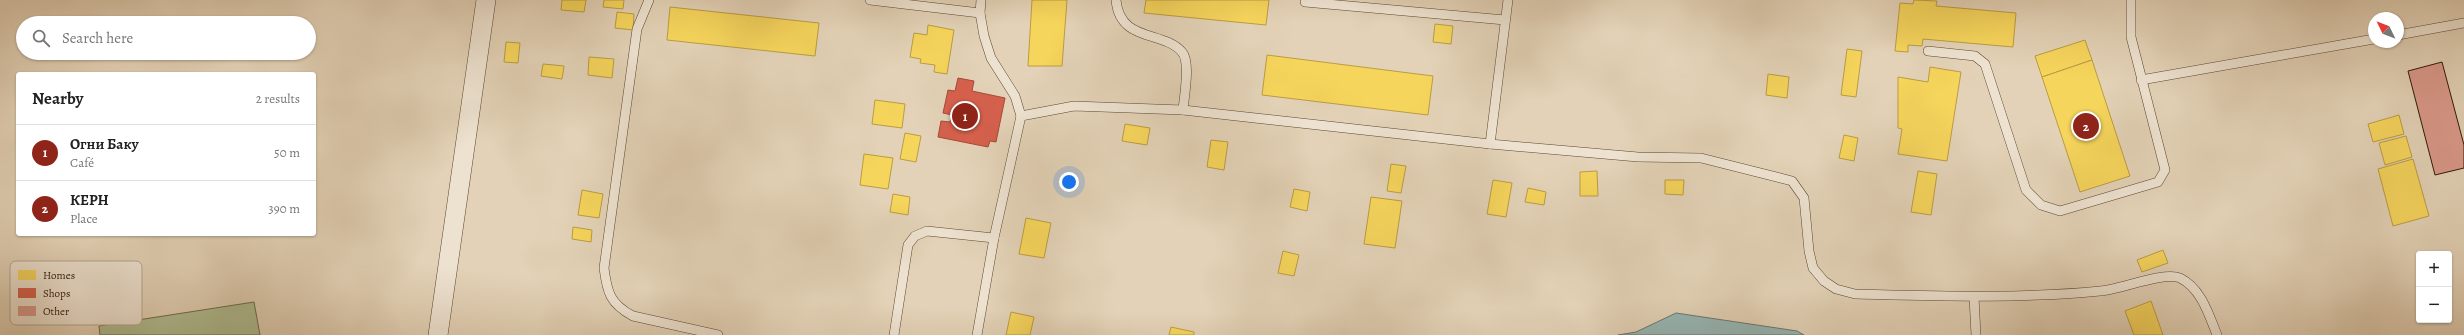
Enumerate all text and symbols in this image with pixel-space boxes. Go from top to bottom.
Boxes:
north arrow [2368,12,2404,48]
search box [16,16,316,60]
icon: search [30,27,52,49]
text: Search here [62,28,133,48]
text: Nearby [32,87,83,110]
text: 2 results [256,90,300,107]
pin: 1 [952,101,978,131]
pin: 2 [2073,111,2099,141]
text: Огни Баку [70,134,139,154]
text: 1 [43,144,47,161]
text: 50 m [274,144,300,161]
text: Café [70,154,94,171]
your location [1059,172,1079,192]
text: КЕРН [70,190,109,210]
text: 2 [42,200,48,217]
text: 390 m [268,200,300,217]
text: Place [70,210,98,227]
map controls [2416,251,2452,323]
button: + [2416,251,2452,287]
legend [10,261,142,325]
text: Homes [43,268,75,283]
text: Shops [43,286,70,301]
button: − [2416,287,2452,323]
text: Other [43,304,69,319]

